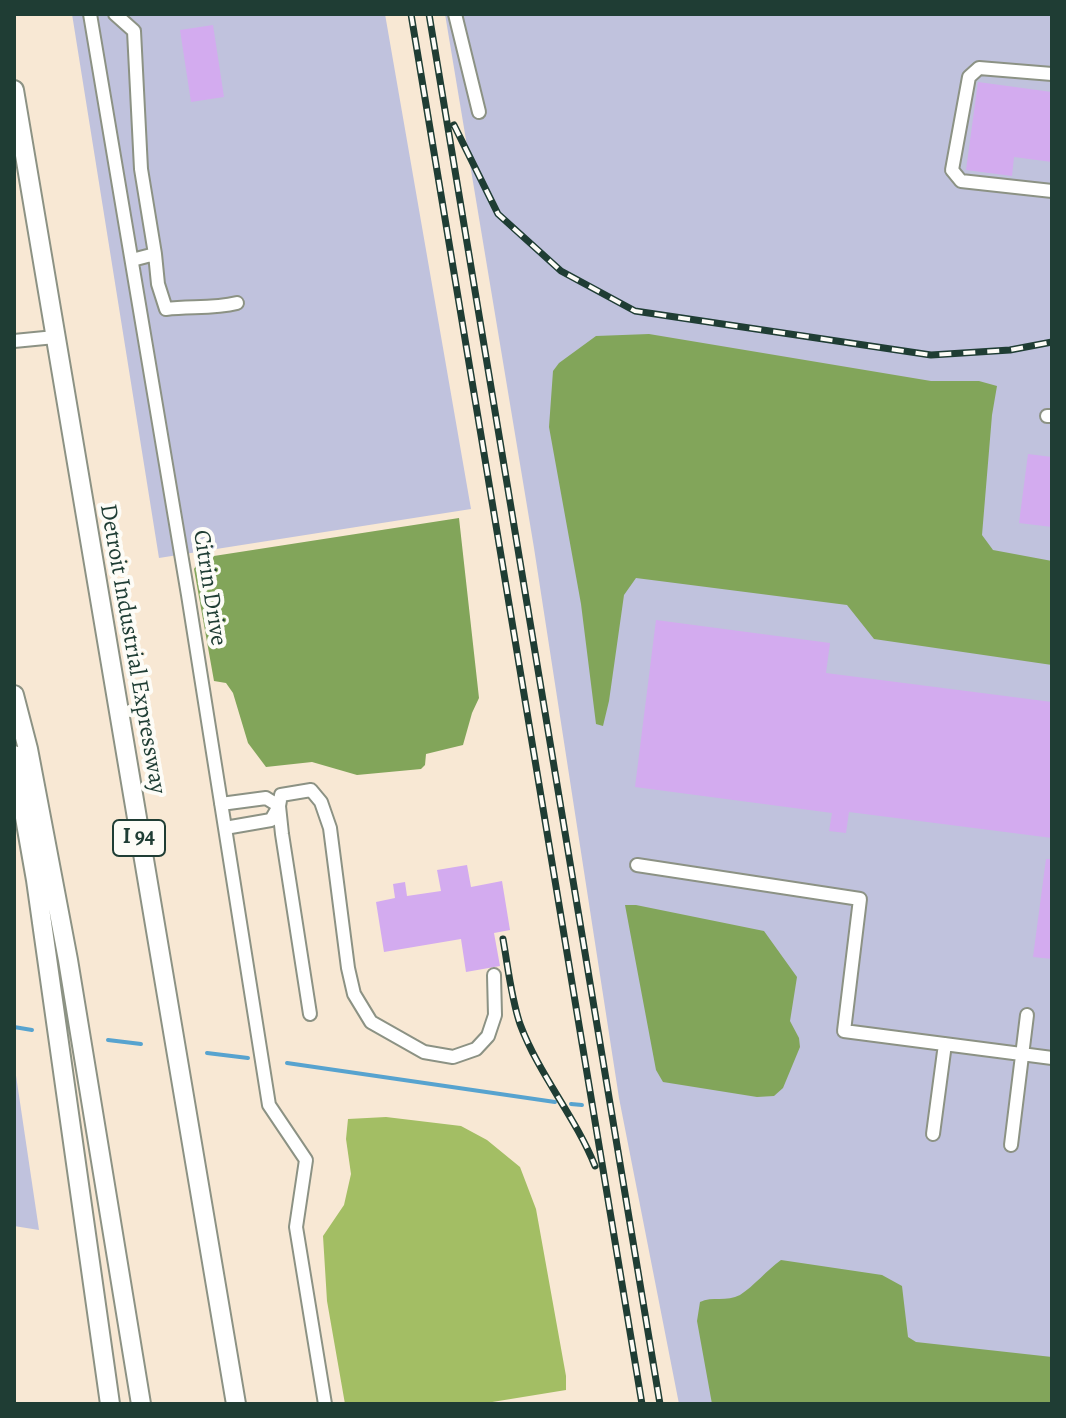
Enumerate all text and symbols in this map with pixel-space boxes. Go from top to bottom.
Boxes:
street label: Detroit Industrial Expressway [92,502,172,796]
street label: Citrin Drive [186,528,232,648]
road number: I 94 [113,820,165,856]

